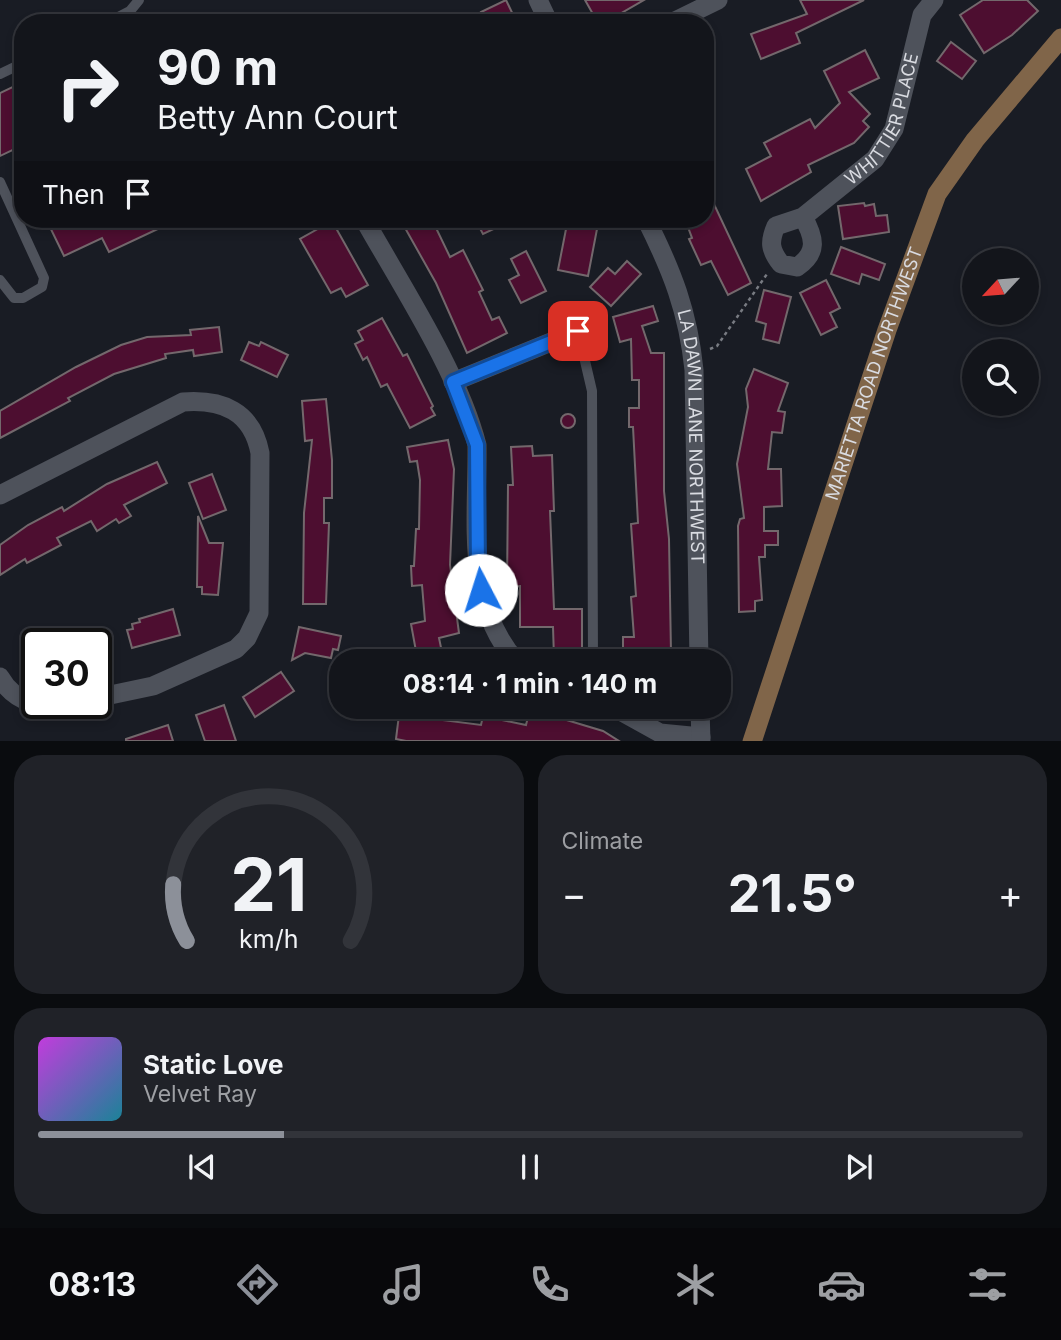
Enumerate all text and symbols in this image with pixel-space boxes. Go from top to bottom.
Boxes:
text: 90 m [157,38,278,97]
icon: right [42,42,133,133]
street label: WHITTIER PLACE [840,51,922,189]
text: Betty Ann Court [157,98,398,137]
icon: arrive [119,175,157,213]
text: Then [42,179,105,210]
street label: MARIETTA ROAD NORTHWEST [821,244,927,503]
north arrow [962,248,1040,326]
map controls [962,248,1039,416]
pin [548,301,608,361]
street label: LA DAWN LANE NORTHWEST [673,307,708,564]
icon: arrive [559,312,597,350]
button: search [962,339,1039,416]
position arrow [444,553,518,627]
speed limit sign: 30 [21,628,112,719]
text: 08:14 · 1 min · 140 m [403,668,657,699]
text: Climate [562,827,643,855]
text: 21 [230,840,307,929]
text: 21.5° [728,862,857,925]
text: − [562,871,587,917]
text: + [998,871,1023,917]
text: km/h [239,923,298,953]
text: Static Love [143,1049,284,1080]
text: Velvet Ray [143,1080,257,1108]
icon: previous [183,1148,221,1186]
icon: pause [511,1148,549,1186]
icon: next [840,1148,878,1186]
icon: directions [233,1260,282,1309]
icon: music [379,1260,428,1309]
icon: phone [525,1260,574,1309]
icon: climate [671,1260,720,1309]
icon: car [817,1260,866,1309]
icon: filters [963,1260,1012,1309]
text: 08:13 [49,1265,136,1304]

